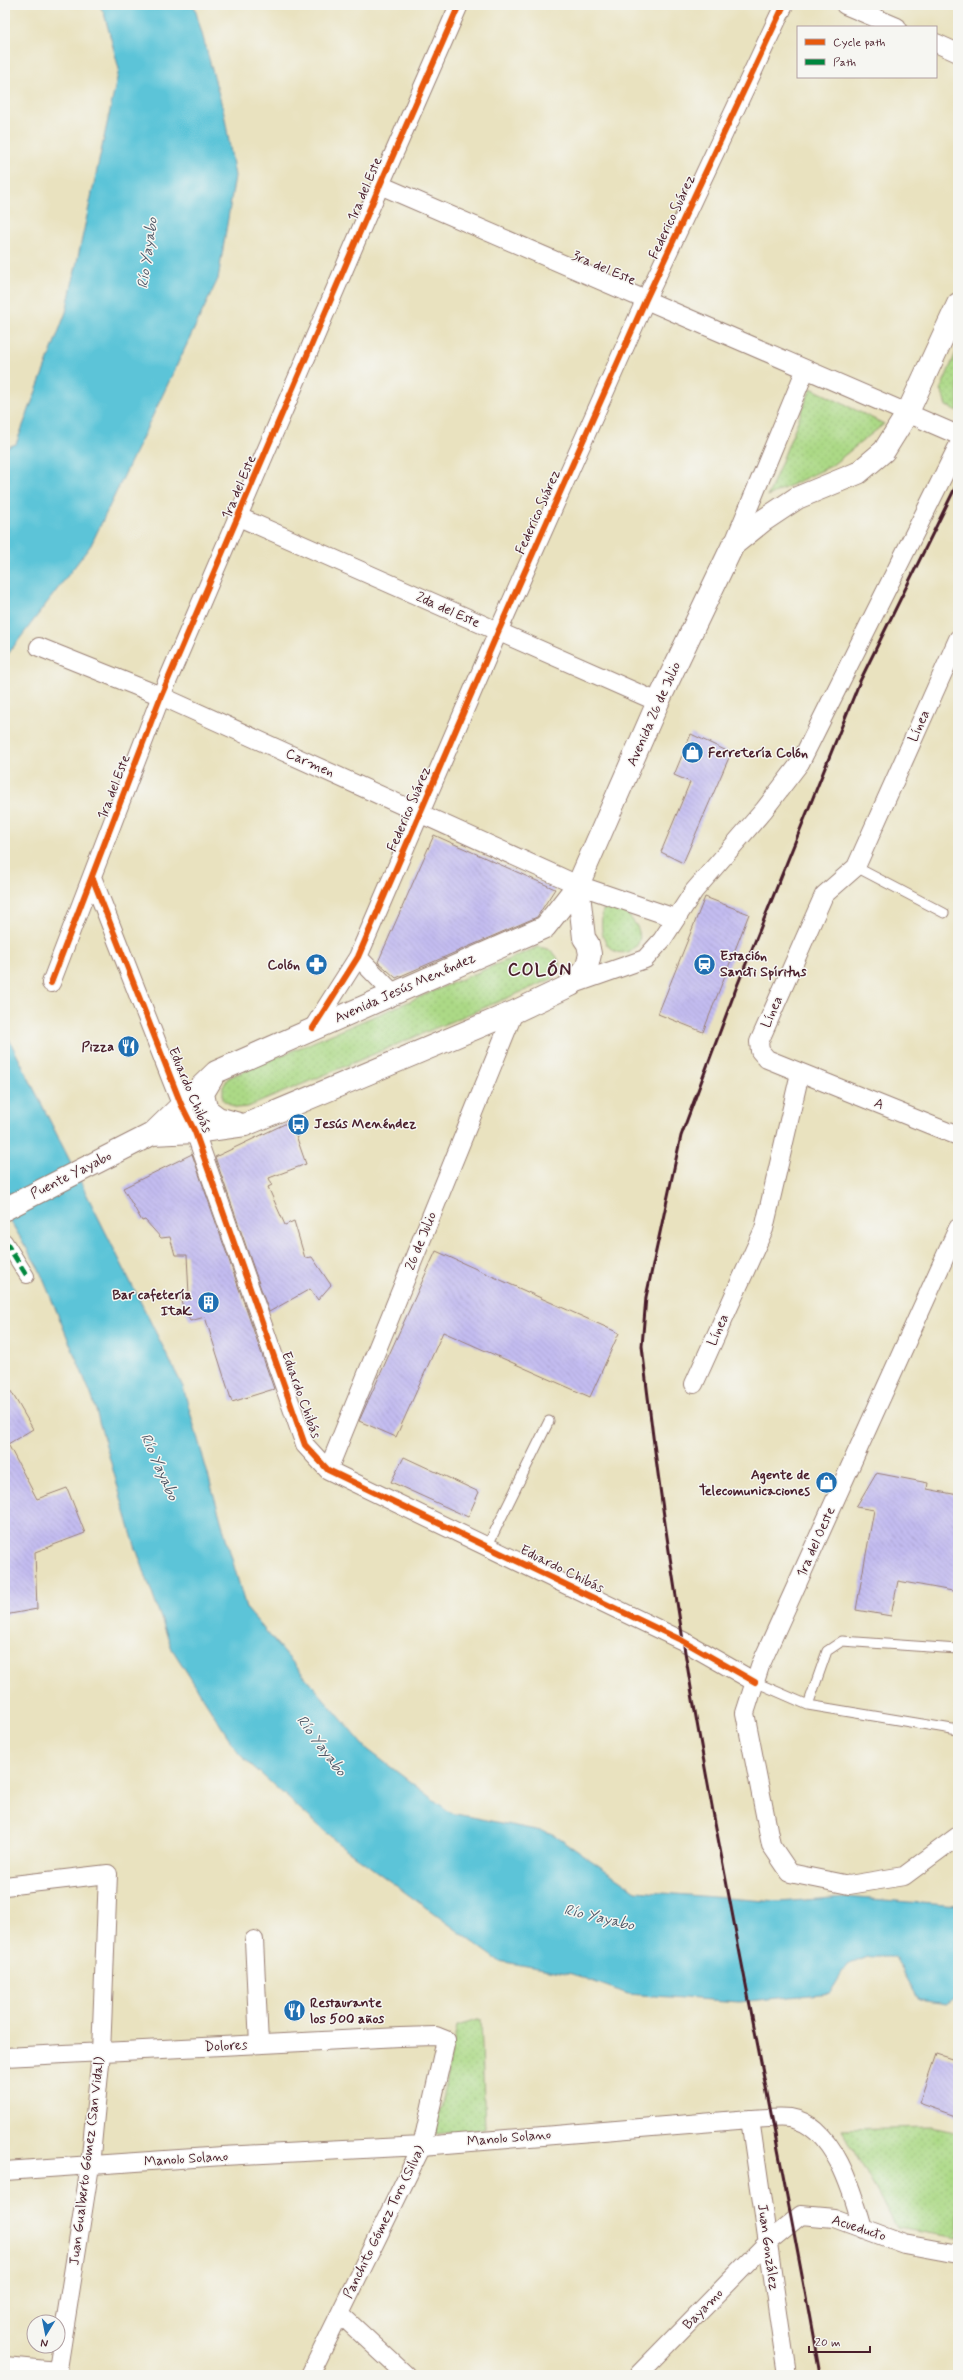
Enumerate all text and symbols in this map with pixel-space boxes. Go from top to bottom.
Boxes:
legend [797,26,937,78]
text: Cycle path [833,35,885,51]
text: Path [833,55,856,71]
street label: 1ra del Este [343,154,387,224]
street label: Federico Suárez [645,172,700,262]
water label: Río Yayabo [133,216,163,290]
street label: 3ra del Este [569,246,639,290]
street label: 1ra del Este [217,452,261,522]
street label: Federico Suárez [511,466,565,557]
street label: 2da del Este [413,588,483,632]
street label: Avenida 26 de Julio [623,659,685,769]
street label: Línea [904,707,934,745]
shop icon: Ferretería Colón [679,740,705,766]
street label: Carmen [283,744,337,782]
place label: Ferretería Colón [708,744,808,762]
street label: 1ra del Este [93,752,135,822]
street label: Federico Suárez [383,763,435,854]
place label: Estación Sancti Spíritus [720,947,807,981]
street label: Avenida Jesús Menéndez [332,949,478,1027]
station icon: Estación Sancti Spíritus [691,951,717,977]
pharmacy icon: Colón [303,952,329,978]
place label: Colón [268,956,300,974]
district label: COLÓN [508,958,572,982]
street label: Línea [757,993,787,1031]
restaurant icon: Pizza [116,1034,142,1060]
place label: Pizza [82,1038,114,1056]
street label: Eduardo Chibás [164,1044,216,1136]
street label: A [871,1094,887,1114]
bus stop icon: Jesús Menéndez [285,1111,311,1137]
place label: Jesús Menéndez [314,1115,416,1133]
street label: Puente Yayabo [27,1147,115,1203]
street label: 26 de Julio [401,1209,441,1273]
place label: Bar cafetería ItaK [112,1286,193,1320]
building icon: Bar cafetería ItaK [195,1290,221,1316]
street label: Línea [703,1311,733,1349]
street label: Eduardo Chibás [277,1349,325,1441]
water label: Río Yayabo [135,1430,183,1504]
place label: Agente de Telecomunicaciones [699,1466,810,1500]
shop icon: Agente de Telecomunicaciones [813,1470,839,1496]
street label: 1ra del Oeste [793,1504,840,1580]
street label: Eduardo Chibás [517,1541,607,1597]
water label: Río Yayabo [292,1711,351,1781]
water label: Río Yayabo [562,1900,637,1936]
place label: Restaurante los 500 años [310,1994,385,2028]
restaurant icon: Restaurante los 500 años [282,1998,308,2024]
street label: Dolores [204,2036,248,2056]
street label: Juan Gualberto Gómez (San Vidal) [65,2056,109,2266]
street label: Manolo Solano [466,2125,552,2151]
street label: Panchito Gómez Toro (Silva) [339,2143,429,2301]
street label: Manolo Solano [143,2147,229,2171]
street label: Juan González [753,2203,783,2292]
street label: Acueducto [830,2211,888,2245]
street label: Bayamo [679,2285,727,2333]
north arrow [26,2314,66,2354]
scale bar [809,2328,870,2354]
text: N [40,2335,49,2350]
text: 20 m [815,2335,841,2351]

